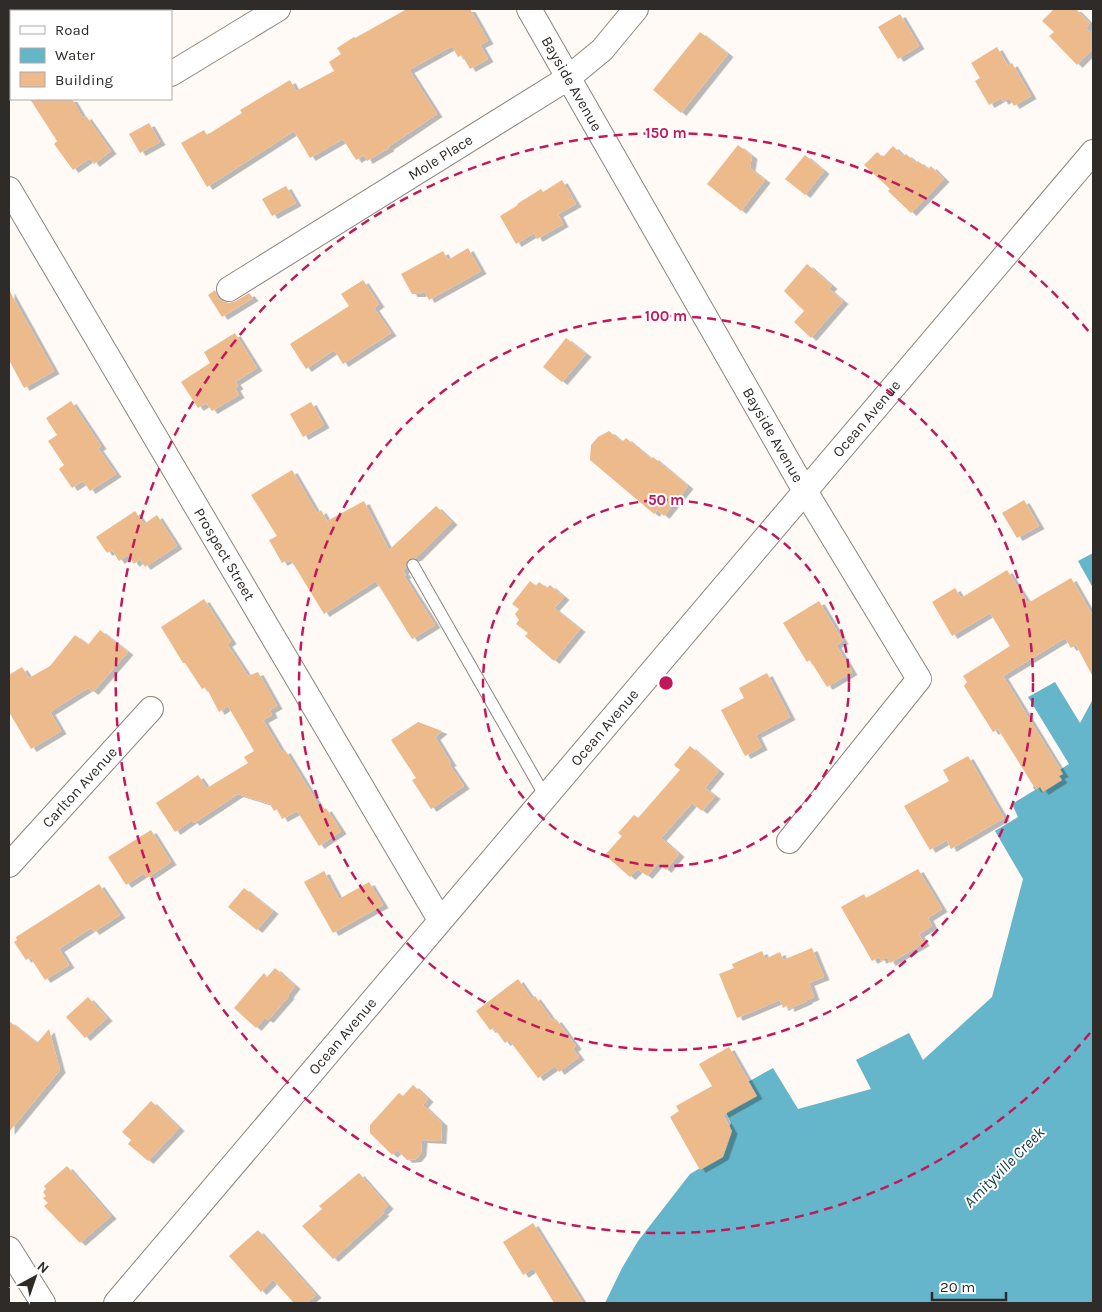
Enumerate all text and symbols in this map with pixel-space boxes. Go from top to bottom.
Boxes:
legend [10,10,172,100]
text: Road [55,21,90,39]
street label: Bayside Avenue [537,33,606,134]
text: Water [55,46,96,64]
text: Building [55,71,113,89]
text: 150 m [645,124,687,142]
street label: Mole Place [405,131,476,184]
text: 100 m [645,307,687,325]
street label: Ocean Avenue [829,376,904,461]
street label: Bayside Avenue [739,384,807,486]
text: 50 m [648,491,684,509]
street label: Prospect Street [190,505,259,604]
centre of rings [657,674,675,692]
street label: Ocean Avenue [567,685,642,770]
street label: Carlton Avenue [38,743,121,831]
street label: Ocean Avenue [305,994,380,1078]
water label: Amityville Creek [960,1122,1049,1211]
north arrow [10,1252,60,1302]
text: N [34,1258,52,1277]
scale bar [932,1270,1006,1302]
text: 20 m [940,1278,975,1296]

